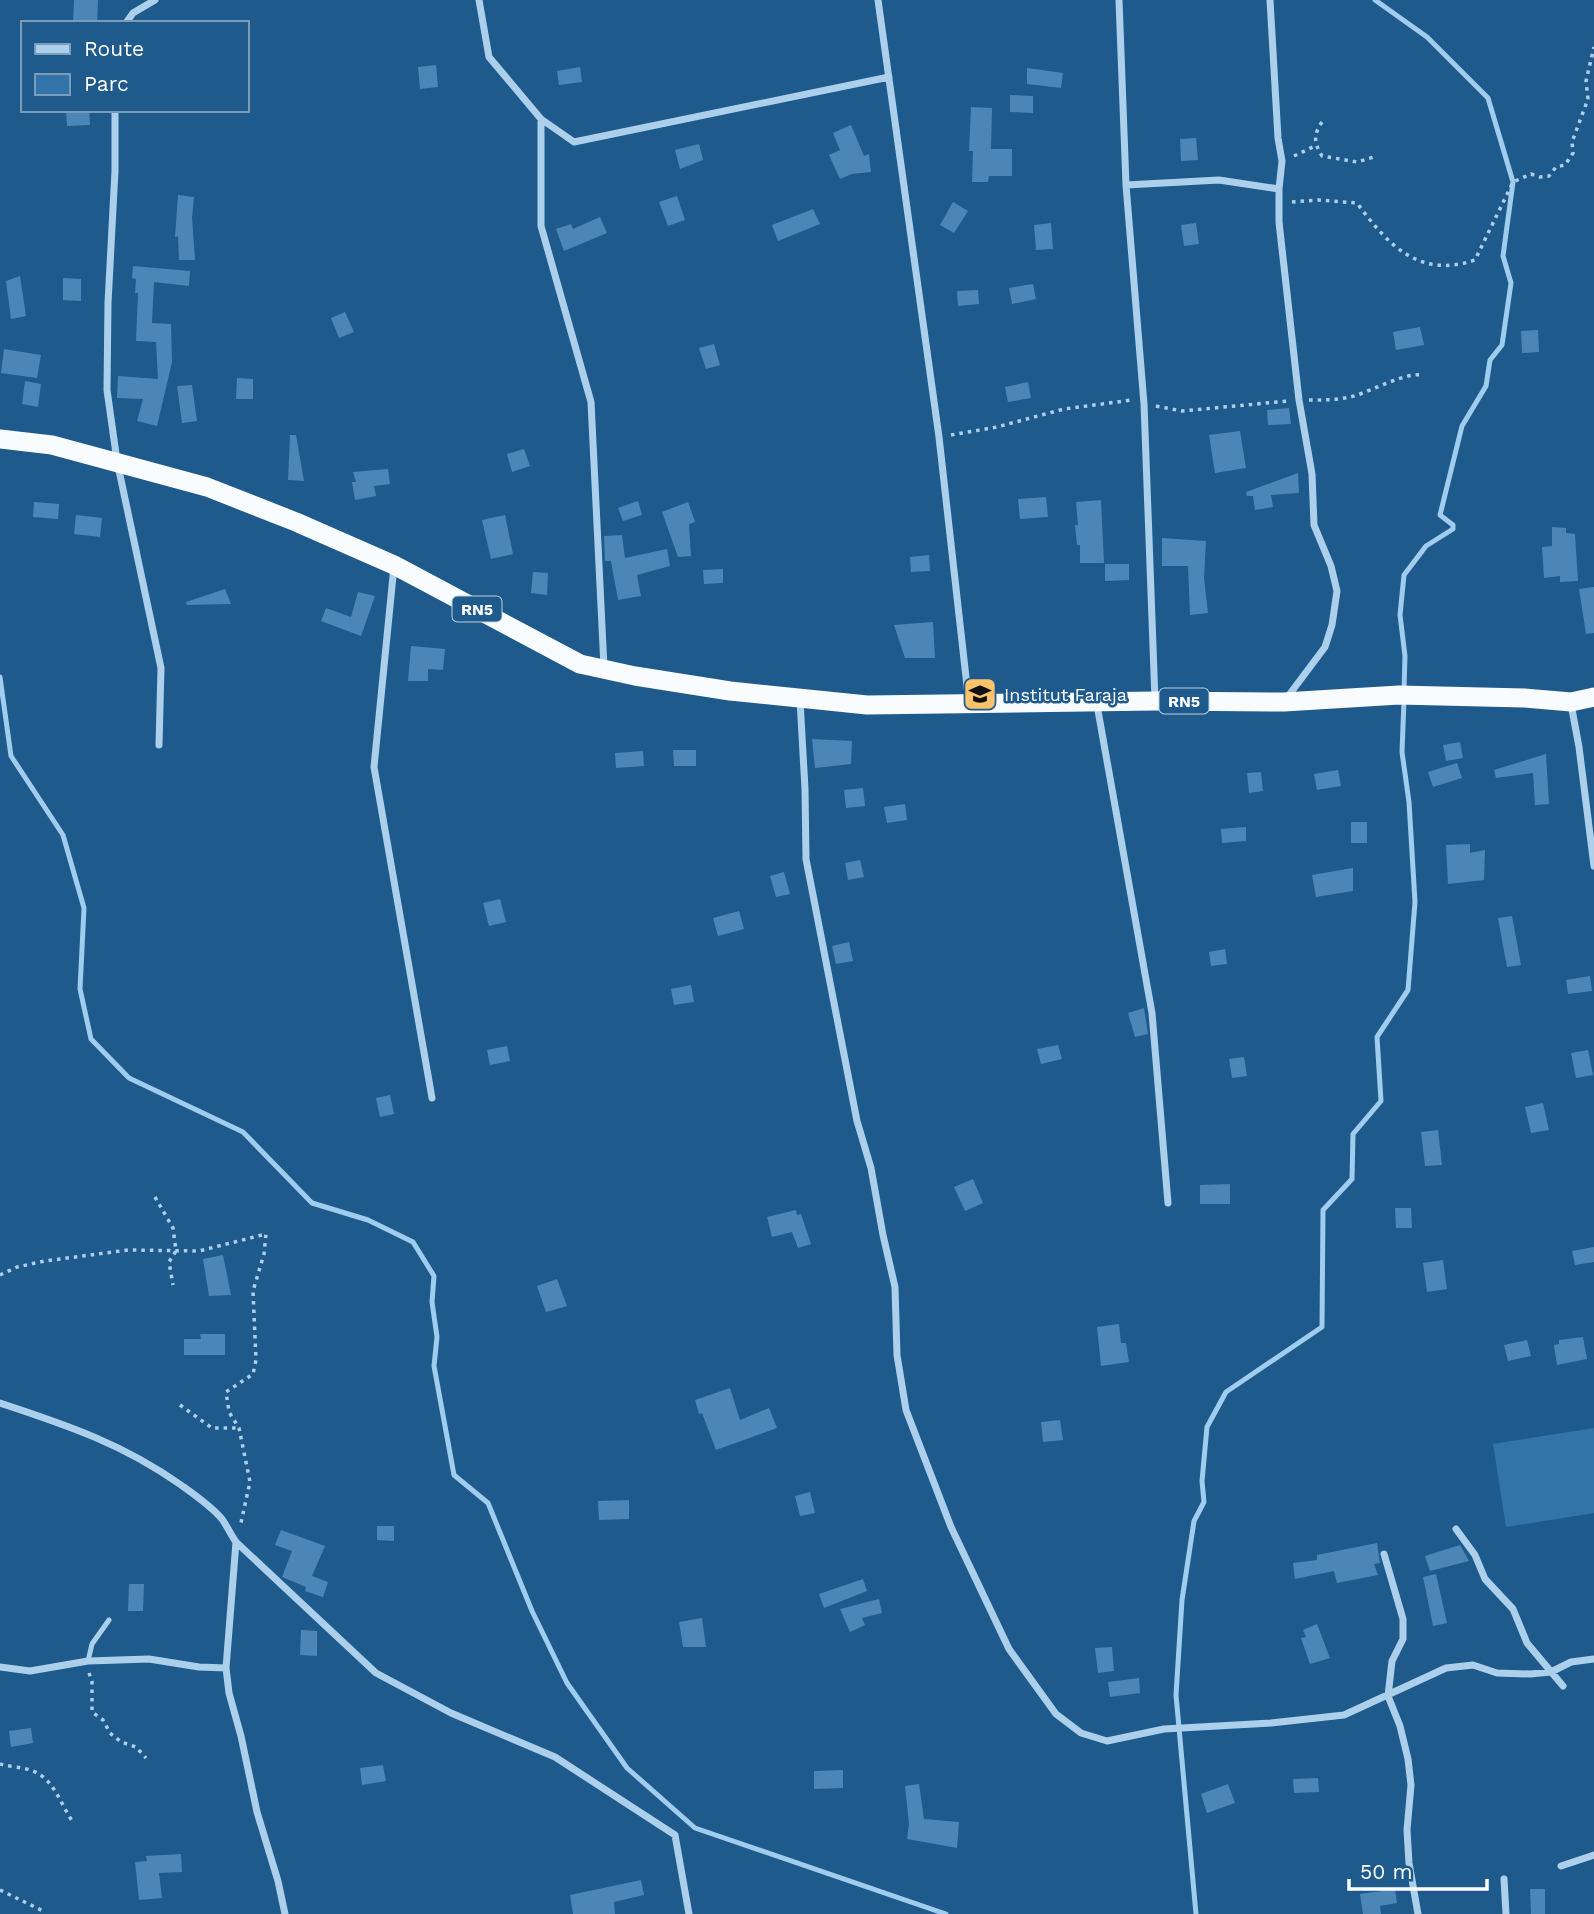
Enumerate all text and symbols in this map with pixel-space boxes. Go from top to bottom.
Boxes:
legend [21,21,248,112]
text: Route [84,36,144,61]
text: Parc [84,71,129,96]
road number: RN5 [452,596,502,622]
school or university icon: Institut Faraja [961,675,999,713]
place label: Institut Faraja [1004,684,1127,705]
road number: RN5 [1160,688,1208,714]
scale bar [1349,1848,1487,1892]
text: 50 m [1360,1859,1412,1884]

